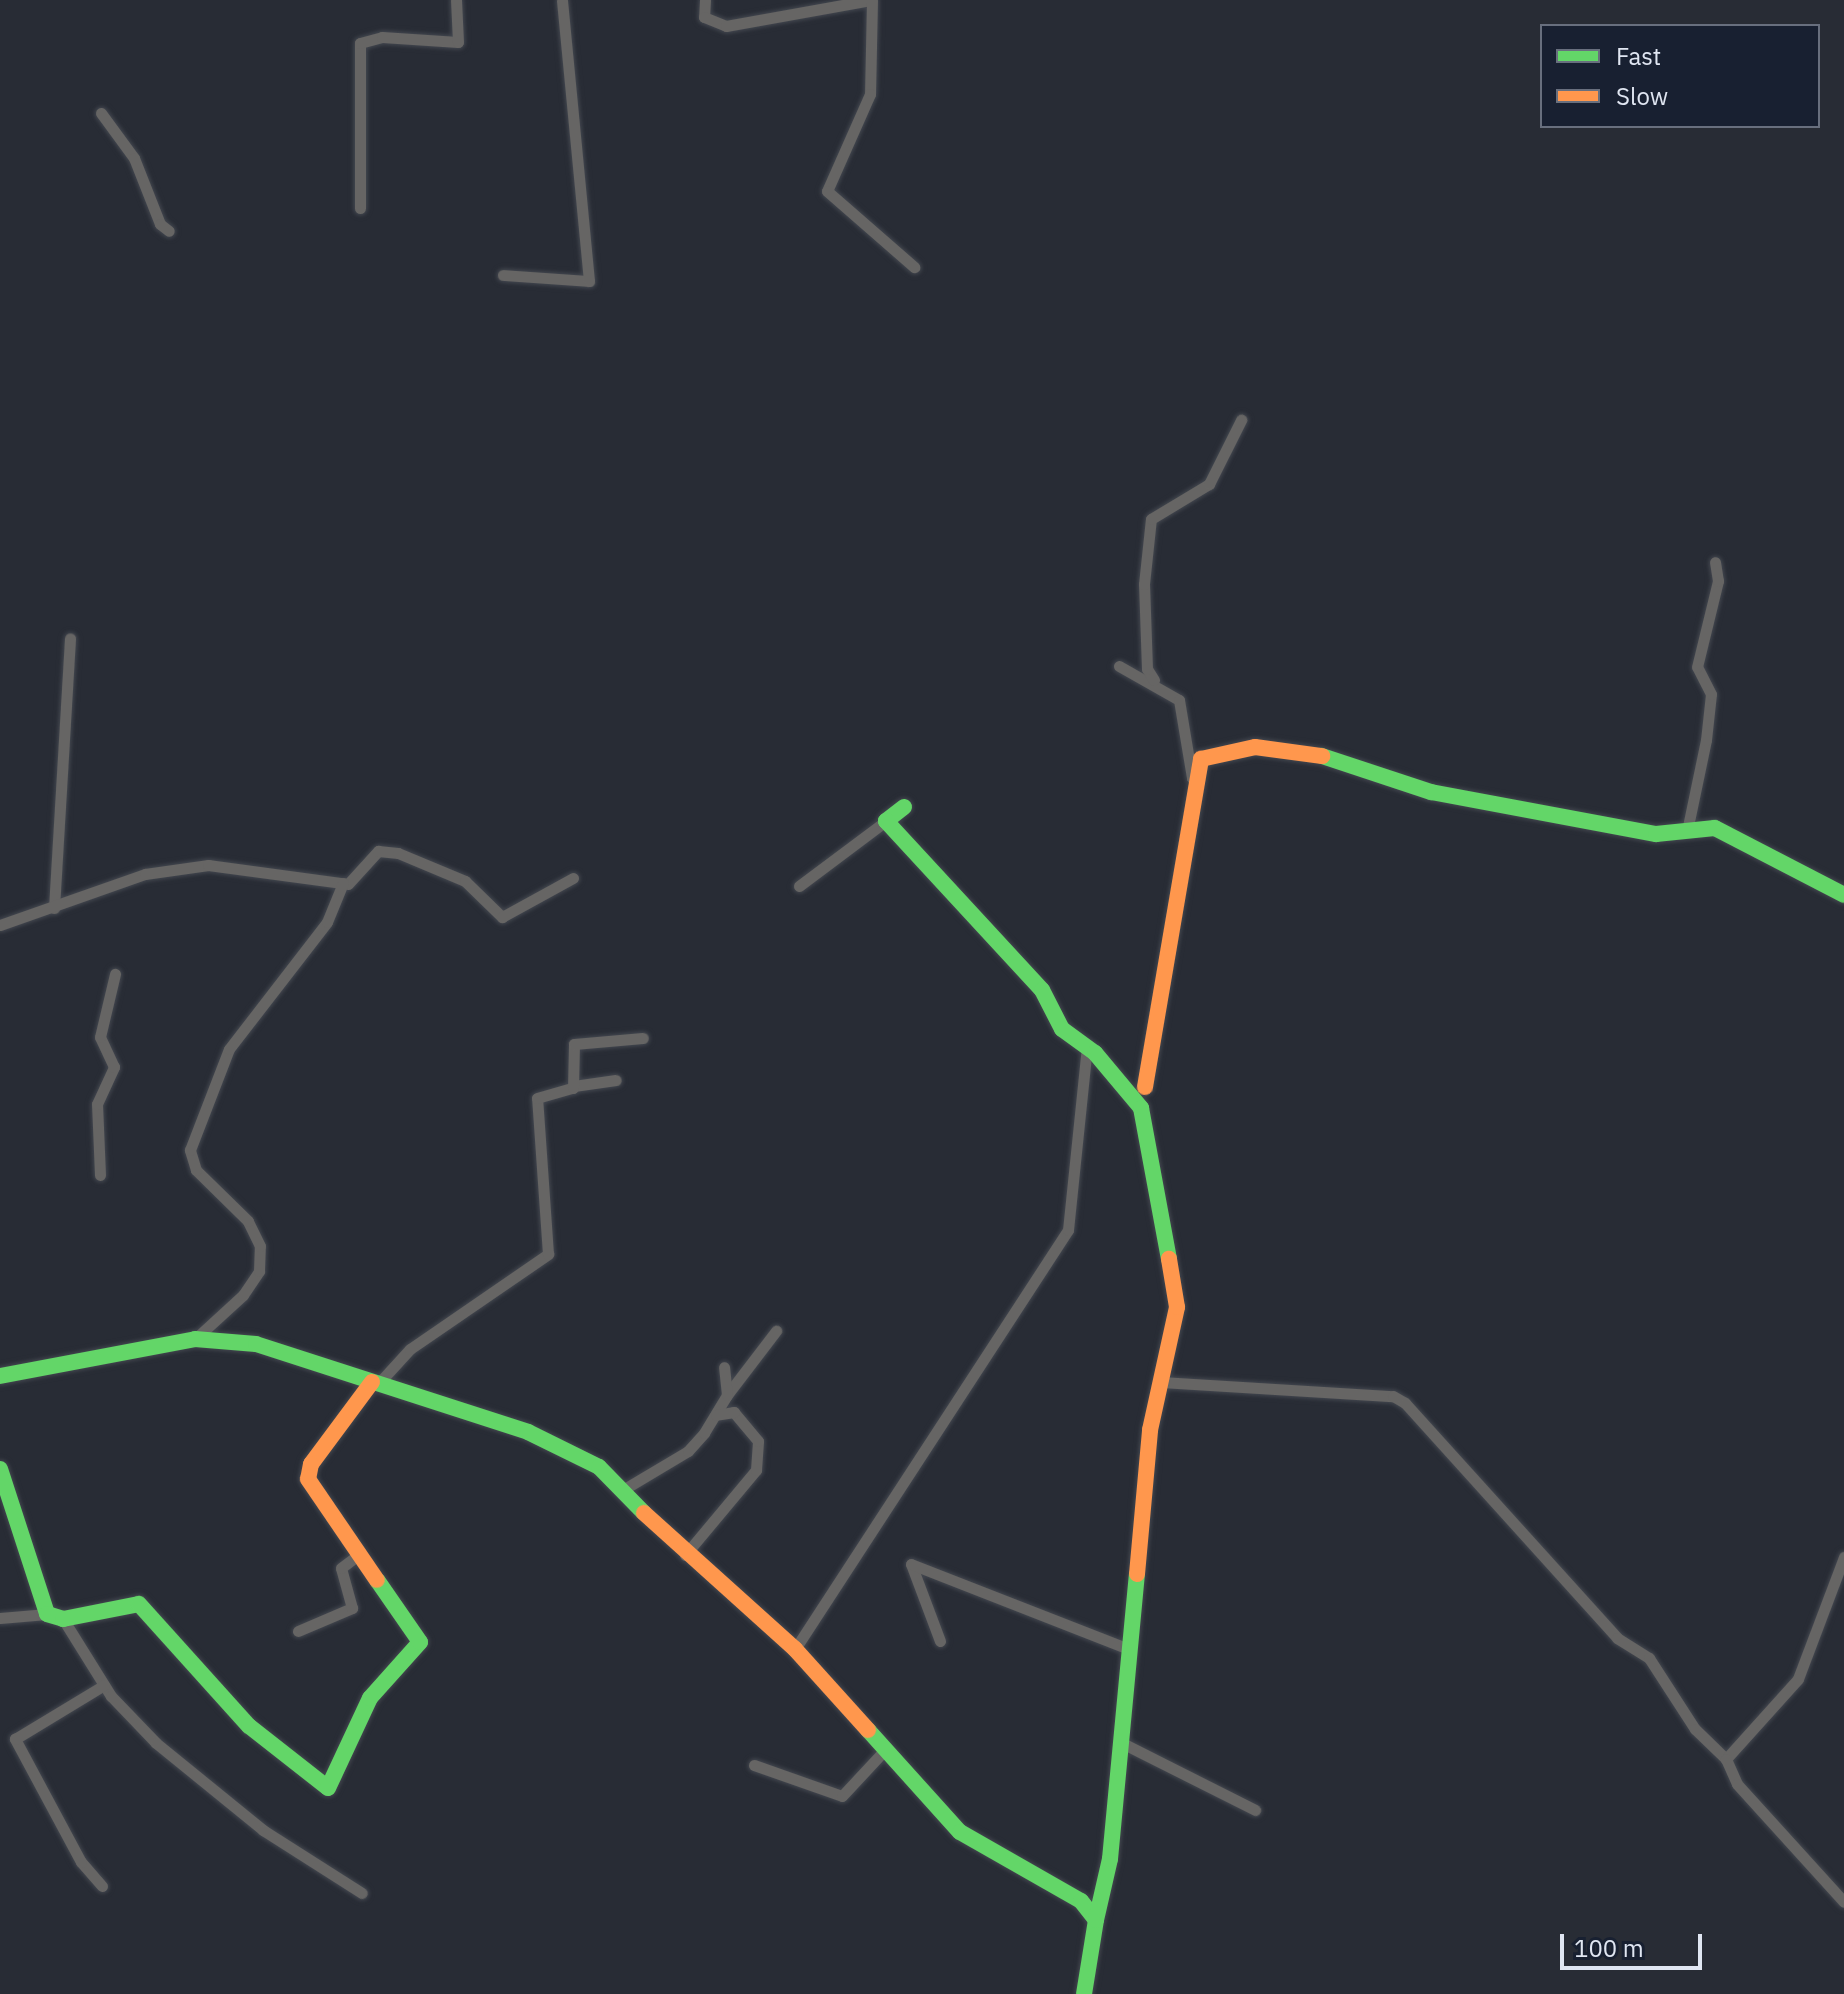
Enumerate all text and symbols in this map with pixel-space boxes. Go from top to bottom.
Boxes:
legend [1540,24,1820,128]
text: Fast [1616,40,1661,72]
text: Slow [1616,80,1668,112]
scale bar [1564,1918,1706,1968]
text: 100 m [1574,1932,1644,1964]

